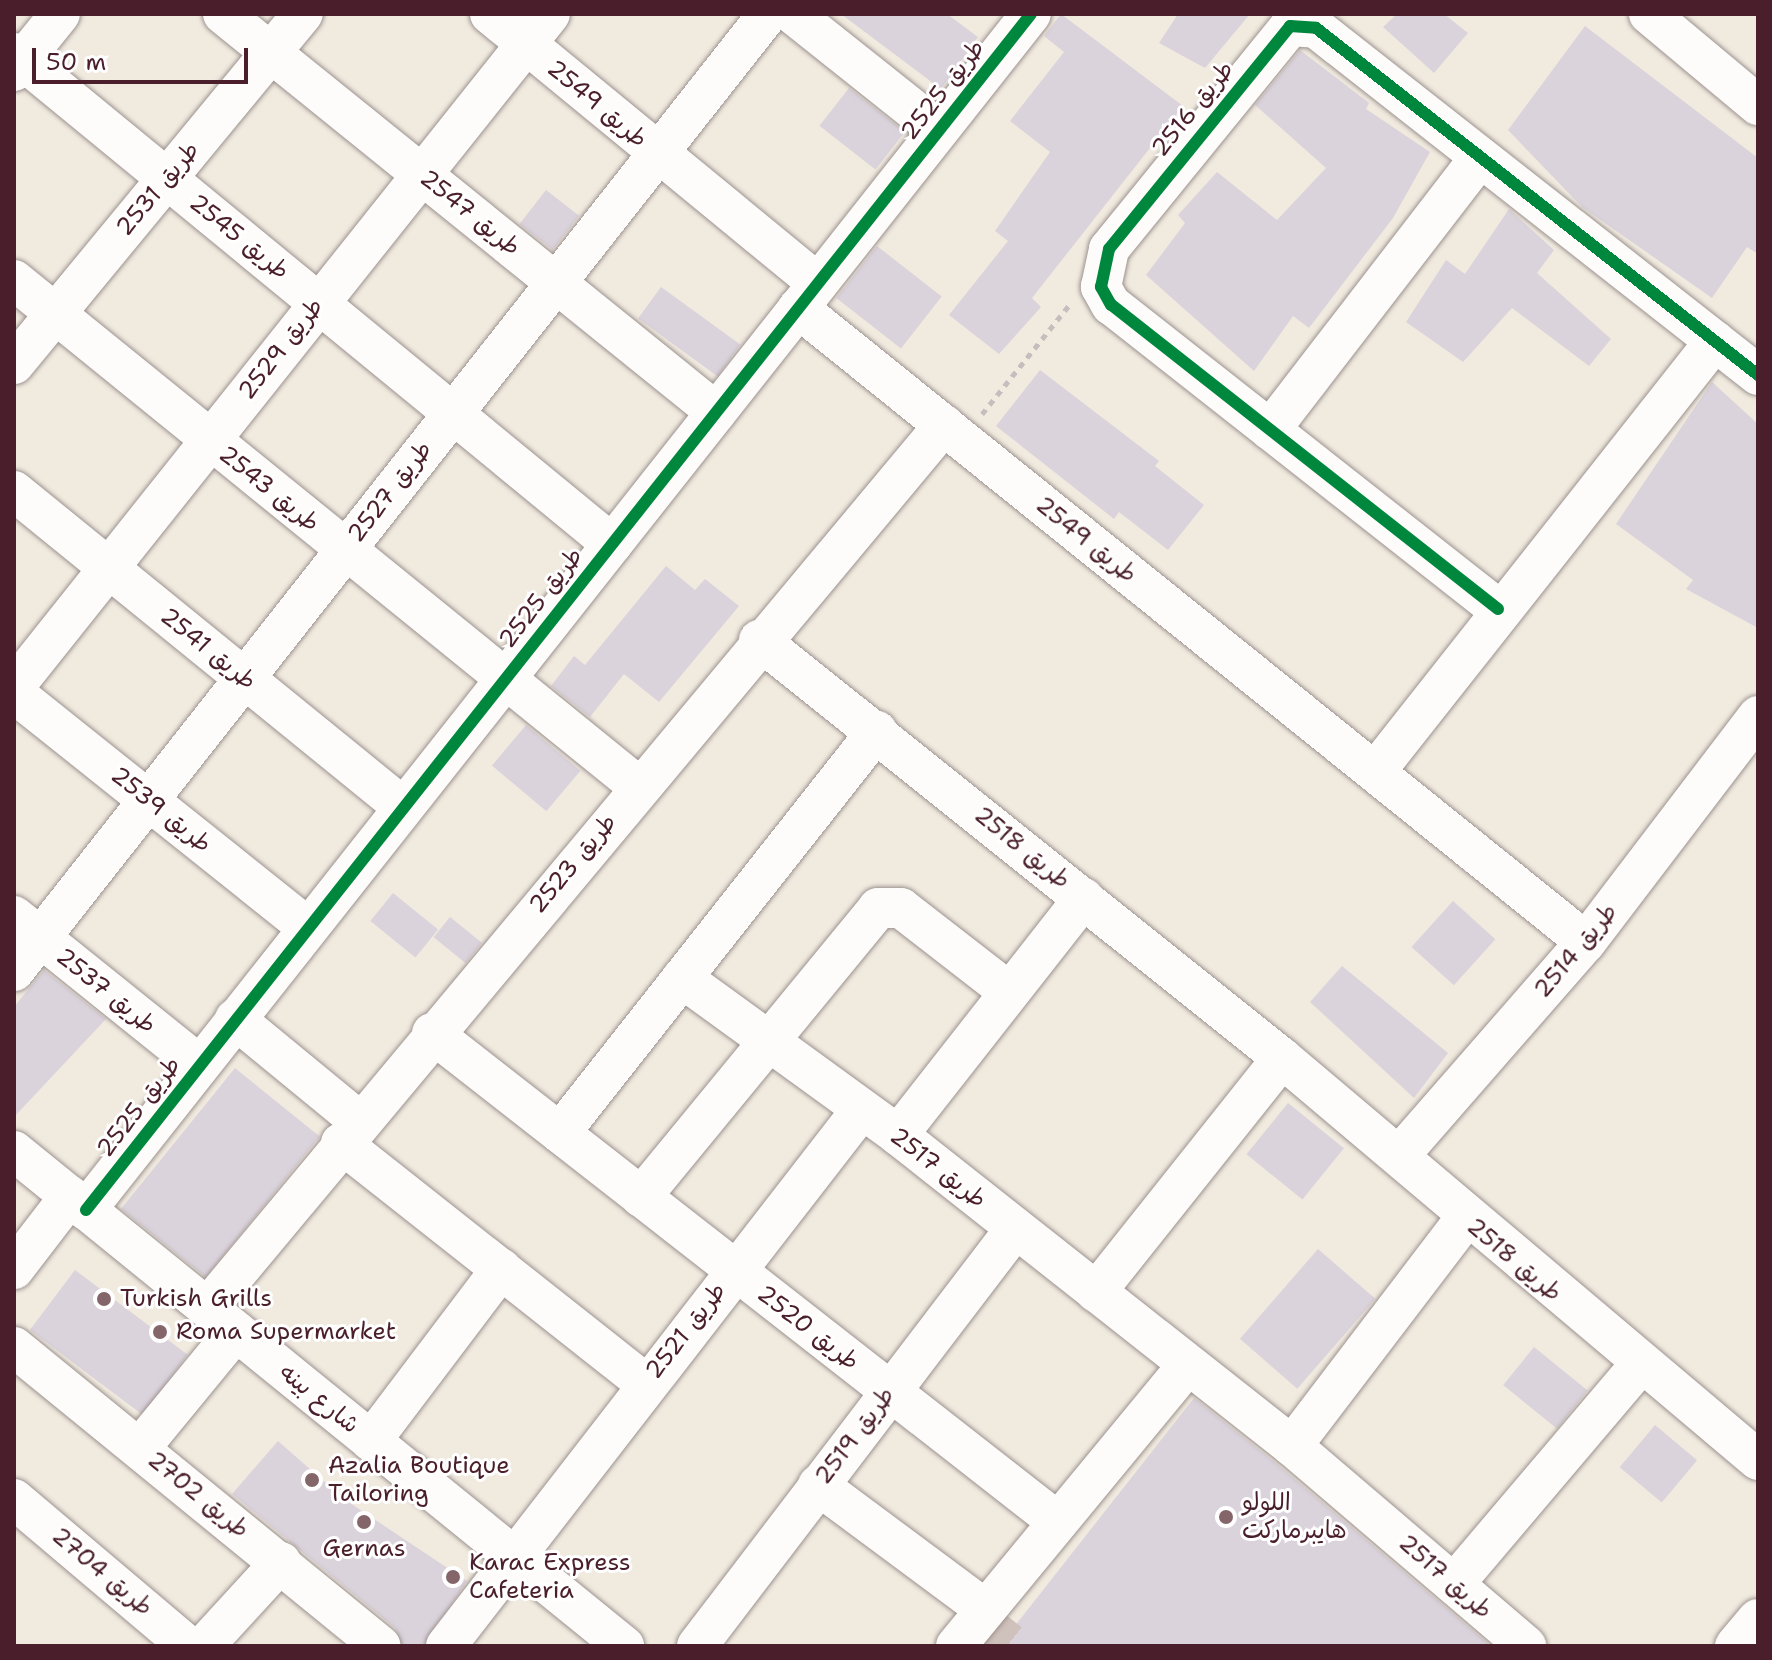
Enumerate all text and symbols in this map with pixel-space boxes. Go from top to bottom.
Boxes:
scale bar [36,32,252,82]
street label: طريق 2525 [895,34,991,146]
text: 50 m [46,46,106,78]
street label: طريق 2549 [541,54,653,154]
street label: طريق 2516 [1146,55,1240,163]
street label: طريق 2531 [110,136,206,242]
street label: طريق 2547 [414,164,526,262]
street label: طريق 2545 [183,188,295,286]
street label: طريق 2529 [233,293,329,405]
street label: طريق 2527 [342,436,438,548]
street label: طريق 2543 [213,440,325,538]
street label: طريق 2549 [1030,491,1142,589]
street label: طريق 2525 [493,542,589,654]
street label: طريق 2541 [154,602,262,696]
street label: طريق 2539 [105,761,217,859]
street label: طريق 2518 [968,801,1076,895]
street label: طريق 2523 [523,809,623,919]
street label: طريق 2514 [1528,898,1624,1004]
street label: طريق 2537 [50,942,162,1040]
street label: طريق 2525 [91,1051,187,1163]
street label: طريق 2517 [884,1122,992,1214]
street label: طريق 2518 [1461,1212,1567,1308]
street label: طريق 2521 [640,1277,732,1385]
street label: طريق 2520 [751,1279,865,1377]
place label: Turkish Grills [120,1285,272,1313]
marker: Turkish Grills [95,1290,113,1308]
place label: Roma Supermarket [176,1318,396,1346]
marker: Roma Supermarket [151,1323,169,1341]
street label: شارع بينه [273,1358,365,1440]
street label: طريق 2519 [809,1382,901,1490]
street label: طريق 2702 [142,1445,254,1545]
place label: Azalia Boutique Tailoring [328,1452,510,1508]
marker: Azalia Boutique Tailoring [303,1471,321,1489]
place label: اللولو هايبرماركت [1242,1489,1347,1545]
marker: اللولو هايبرماركت [1217,1508,1235,1526]
marker: Gernas [355,1513,373,1531]
street label: طريق 2704 [46,1522,158,1622]
street label: طريق 2517 [1392,1529,1498,1625]
place label: Gernas [322,1535,406,1563]
place label: Karac Express Cafeteria [469,1549,631,1605]
marker: Karac Express Cafeteria [444,1568,462,1586]

